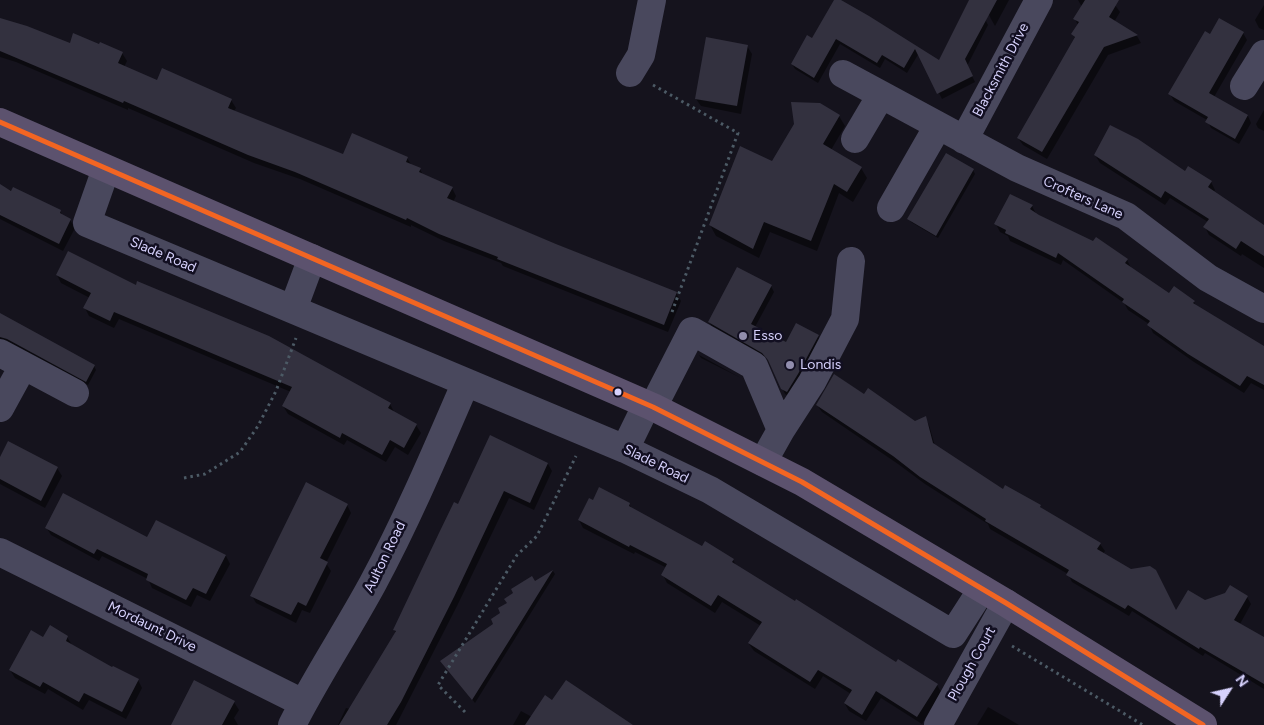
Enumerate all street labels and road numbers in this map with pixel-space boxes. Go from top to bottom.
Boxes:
street label: Blacksmith Drive [969,20,1033,120]
street label: Crofters Lane [1040,173,1126,223]
street label: Slade Road [127,234,199,276]
street label: Slade Road [621,441,691,487]
street label: Aulton Road [361,519,409,595]
street label: Mordaunt Drive [105,598,199,656]
street label: Plough Court [945,624,999,704]

